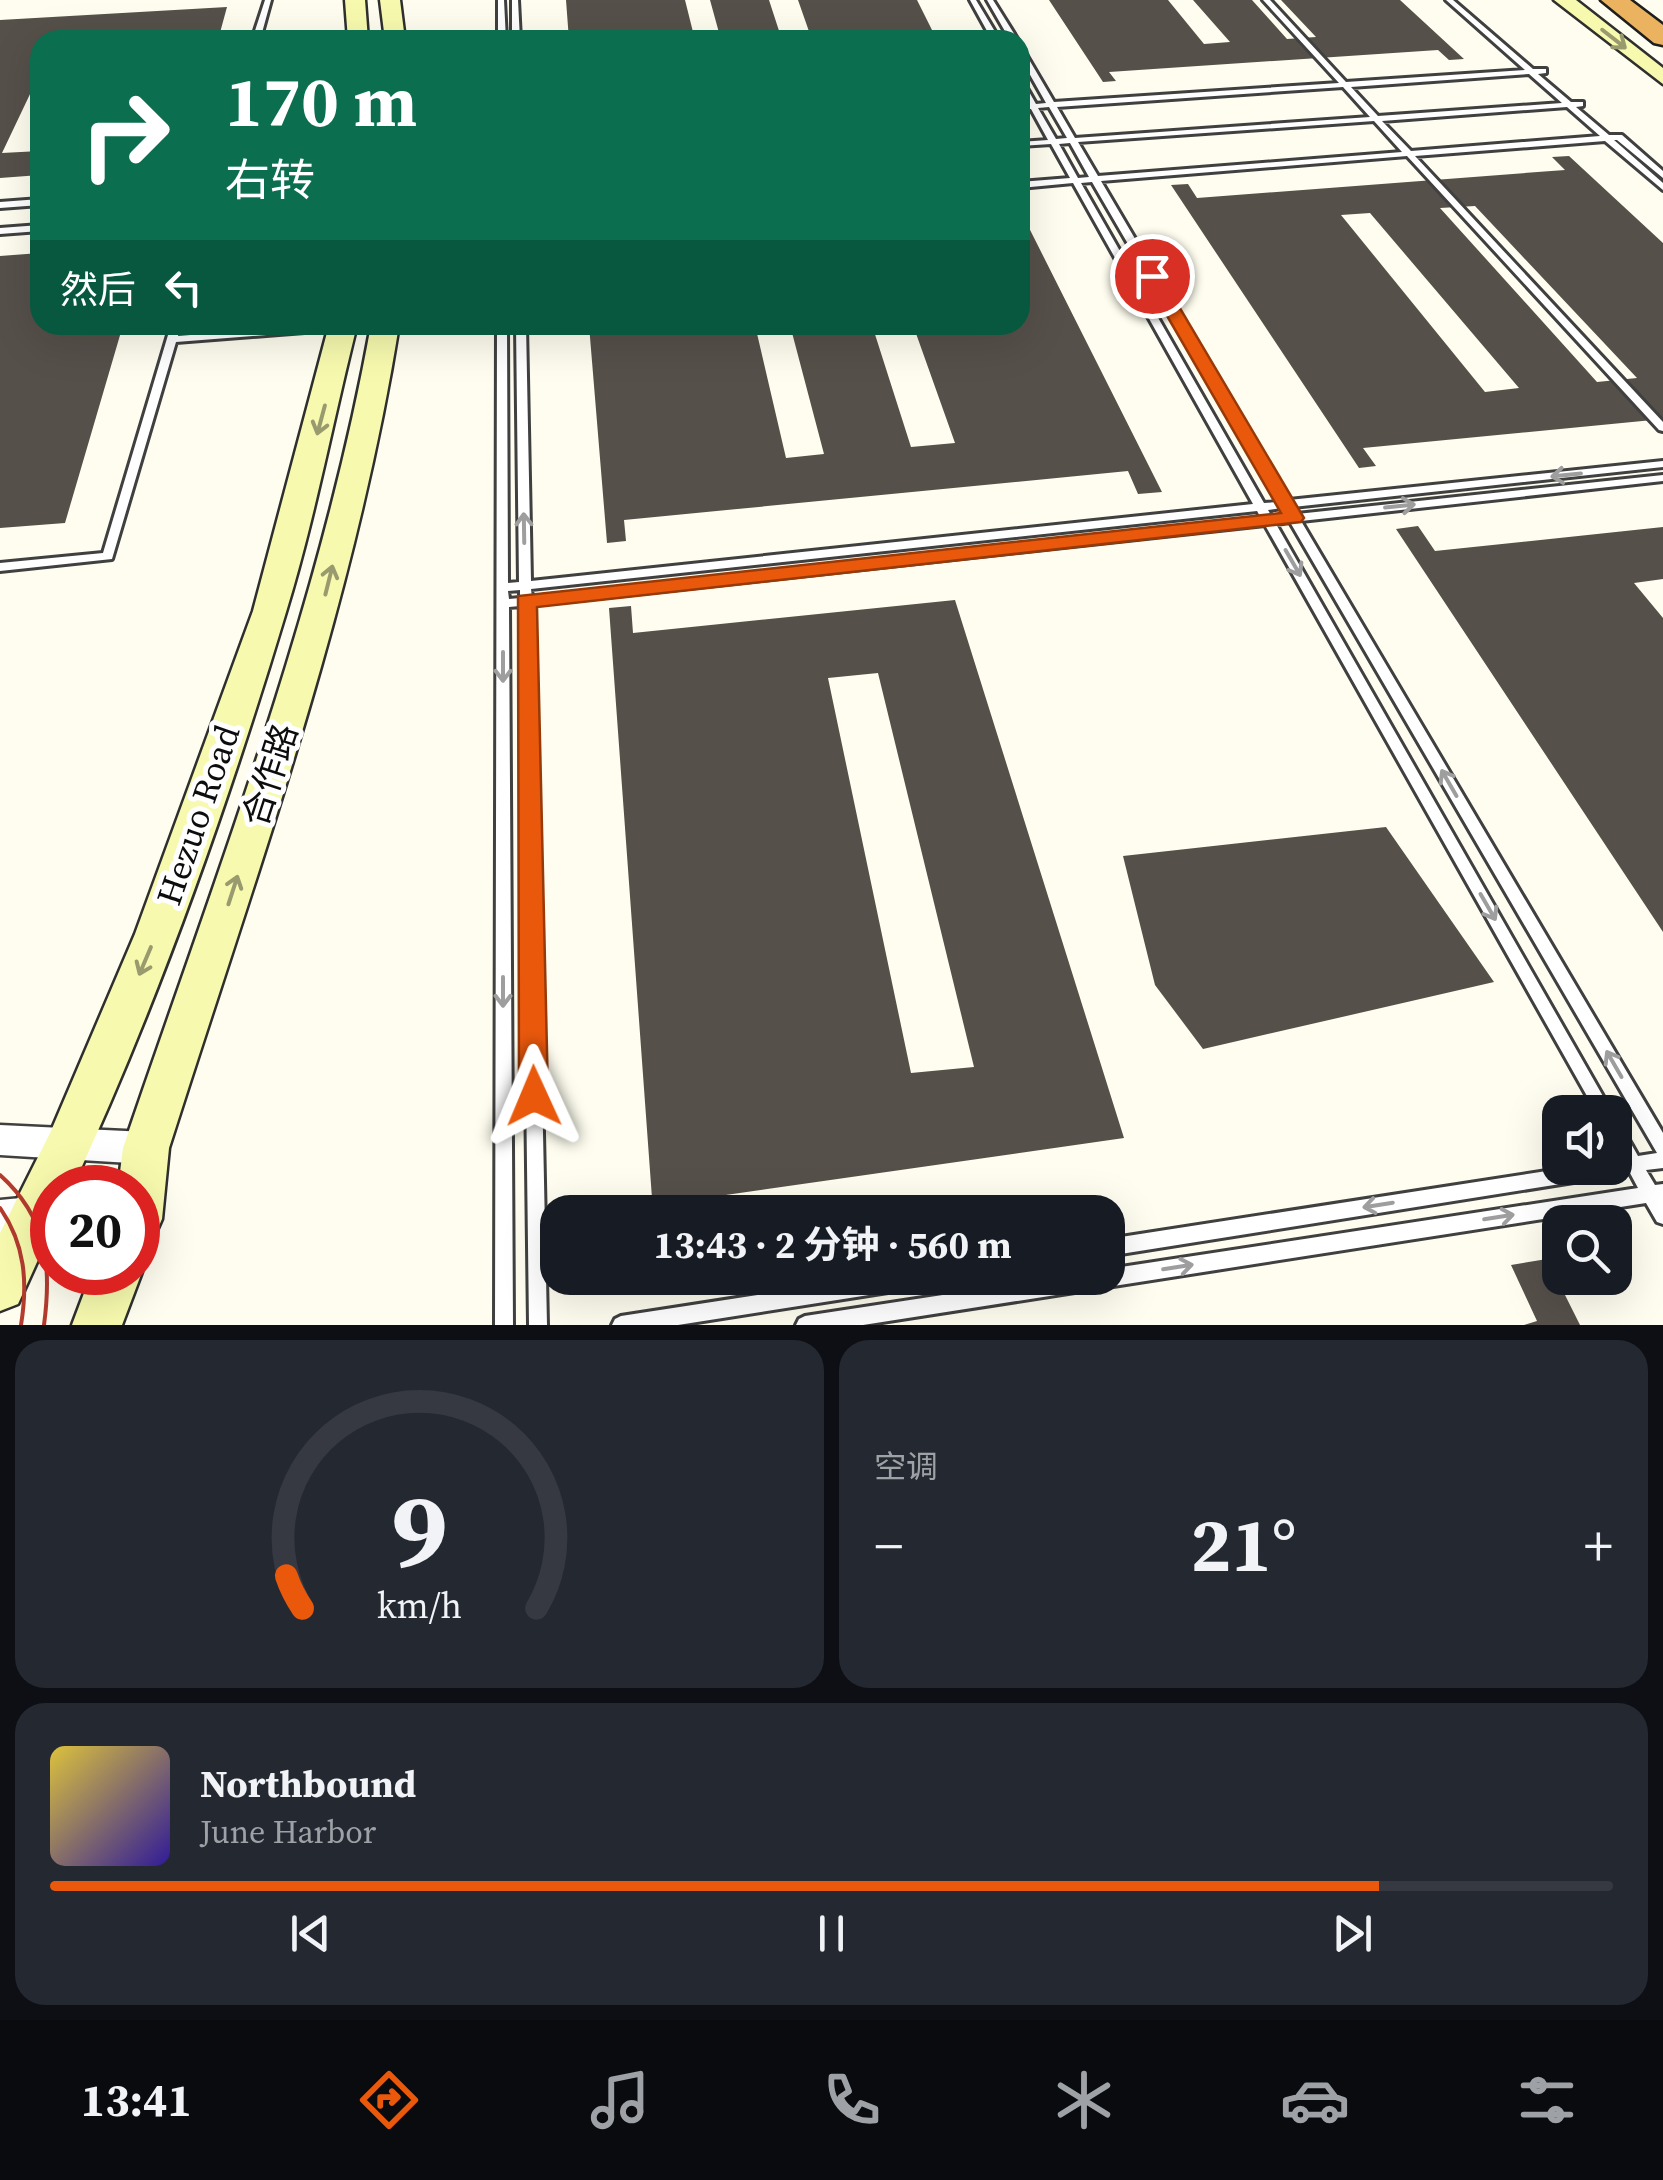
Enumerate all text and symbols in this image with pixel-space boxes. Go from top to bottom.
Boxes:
one-way arrow [1600,28,1626,50]
text: 170 m [225,53,417,149]
icon: right [60,70,190,200]
text: 右转 [225,149,315,211]
pin [1110,234,1195,319]
icon: arrive [1125,249,1180,304]
icon: left [156,260,211,315]
text: 然后 [60,264,136,316]
one-way arrow [311,404,330,435]
one-way arrow [1550,465,1583,484]
one-way arrow [1383,496,1416,515]
one-way arrow [514,512,534,544]
one-way arrow [1283,548,1303,578]
one-way arrow [321,565,340,596]
one-way arrow [494,650,512,683]
street label: Hezuo Road [145,718,251,911]
street label: 合作路 [231,718,309,832]
one-way arrow [1439,769,1459,798]
one-way arrow [225,875,243,906]
one-way arrow [1478,892,1498,921]
one-way arrow [134,945,152,976]
one-way arrow [494,976,512,1008]
position arrow [482,1044,586,1148]
one-way arrow [1604,1050,1624,1078]
map controls [1542,1095,1632,1295]
button: sound [1542,1095,1632,1185]
speed limit sign: 20 [30,1165,160,1295]
one-way arrow [1363,1196,1395,1214]
button: search [1542,1205,1632,1295]
one-way arrow [1482,1207,1515,1226]
text: 13:43 · 2 分钟 · 560 m [653,1219,1012,1271]
one-way arrow [1161,1257,1194,1276]
text: 空调 [874,1445,938,1489]
text: 9 [391,1458,448,1601]
text: 21° [1191,1493,1296,1596]
text: − [874,1508,903,1583]
text: + [1584,1508,1613,1583]
text: km/h [377,1581,462,1630]
text: Northbound [200,1758,416,1810]
text: June Harbor [200,1810,376,1854]
icon: previous [283,1906,338,1961]
icon: pause [804,1906,859,1961]
icon: next [1325,1906,1380,1961]
icon: directions [354,2065,424,2135]
icon: music [585,2065,655,2135]
icon: phone [817,2065,887,2135]
icon: climate [1049,2065,1119,2135]
icon: car [1280,2065,1350,2135]
icon: filters [1512,2065,1582,2135]
text: 13:41 [81,2069,192,2131]

